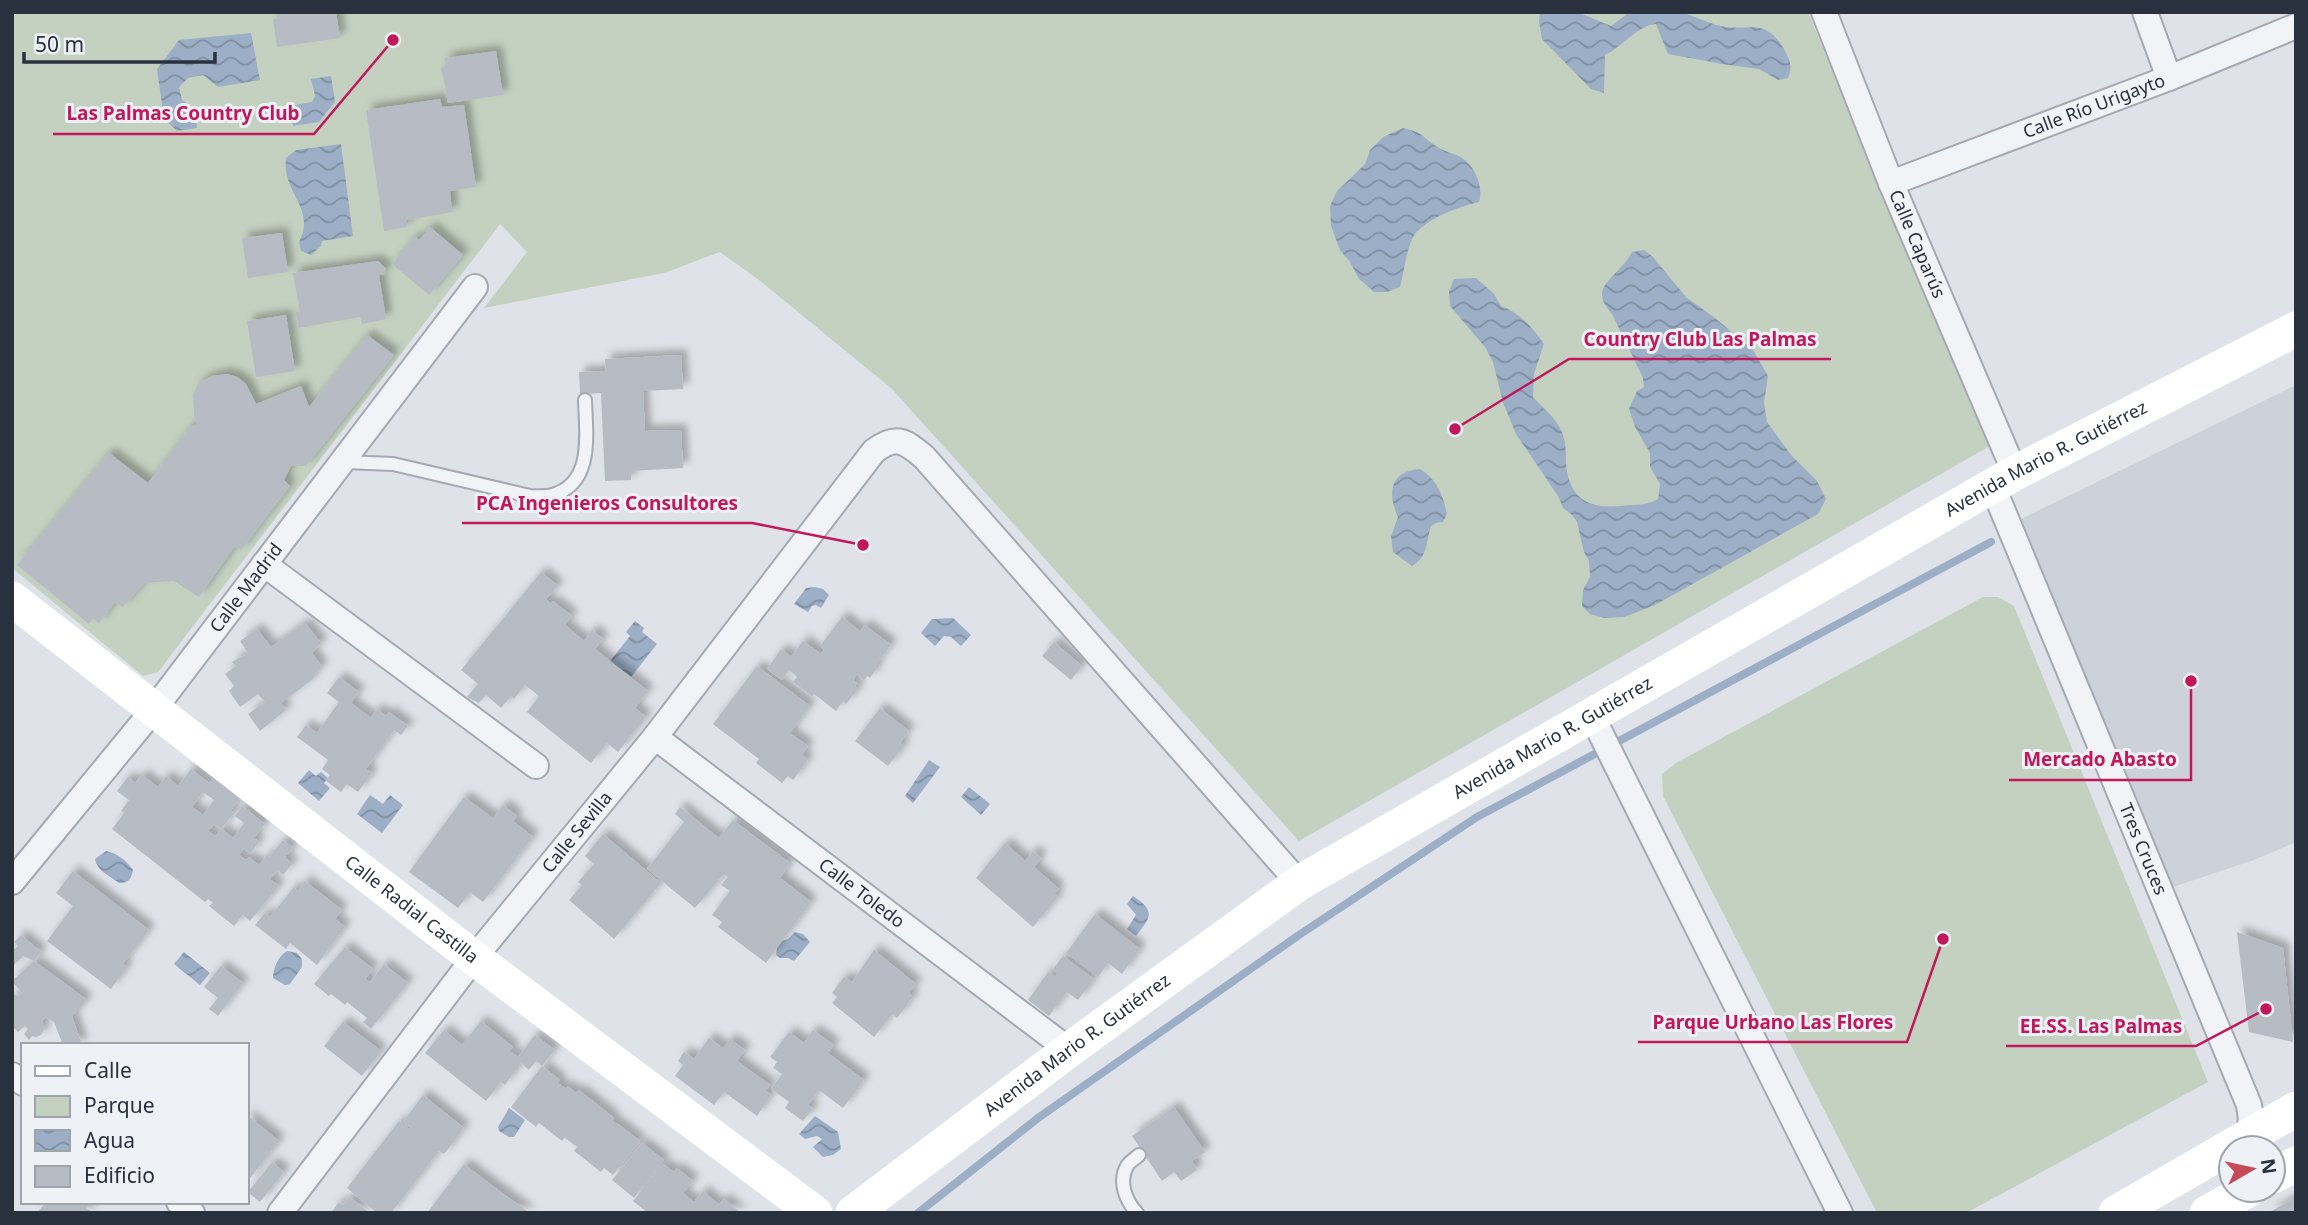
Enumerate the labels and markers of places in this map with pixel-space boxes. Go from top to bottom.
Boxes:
callout: Las Palmas Country Club [53,94,314,134]
callout: Country Club Las Palmas [1569,319,1831,359]
callout: PCA Ingenieros Consultores [462,483,752,523]
callout: Mercado Abasto [2009,740,2191,780]
callout: Parque Urbano Las Flores [1638,1002,1907,1042]
callout: EE.SS. Las Palmas [2006,1006,2196,1046]

